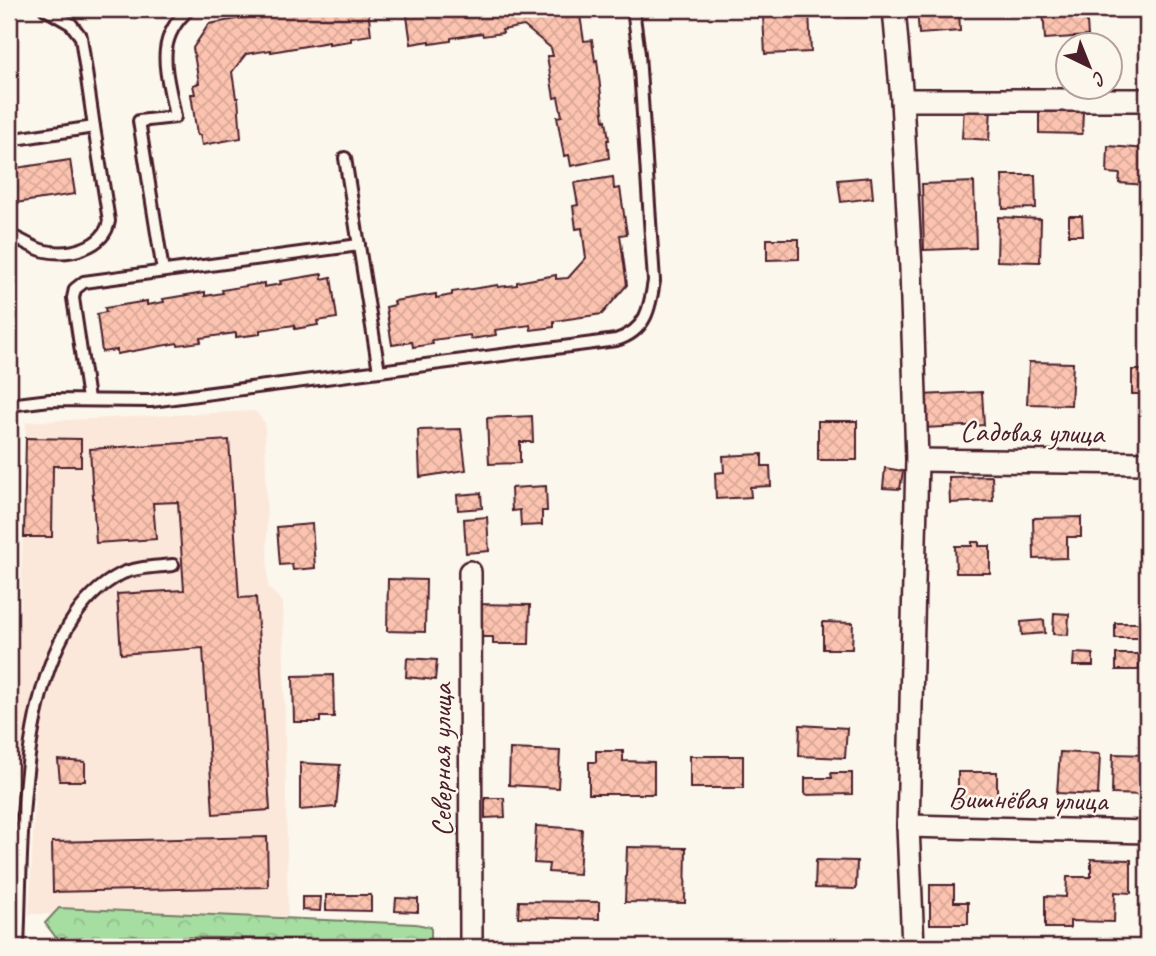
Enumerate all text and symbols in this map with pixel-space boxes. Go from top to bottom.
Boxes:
north arrow [1054,32,1124,102]
text: С [1086,66,1112,91]
street label: Садовая улица [960,412,1106,452]
street label: Северная улица [422,681,460,837]
street label: Вишнёвая улица [948,779,1110,819]

